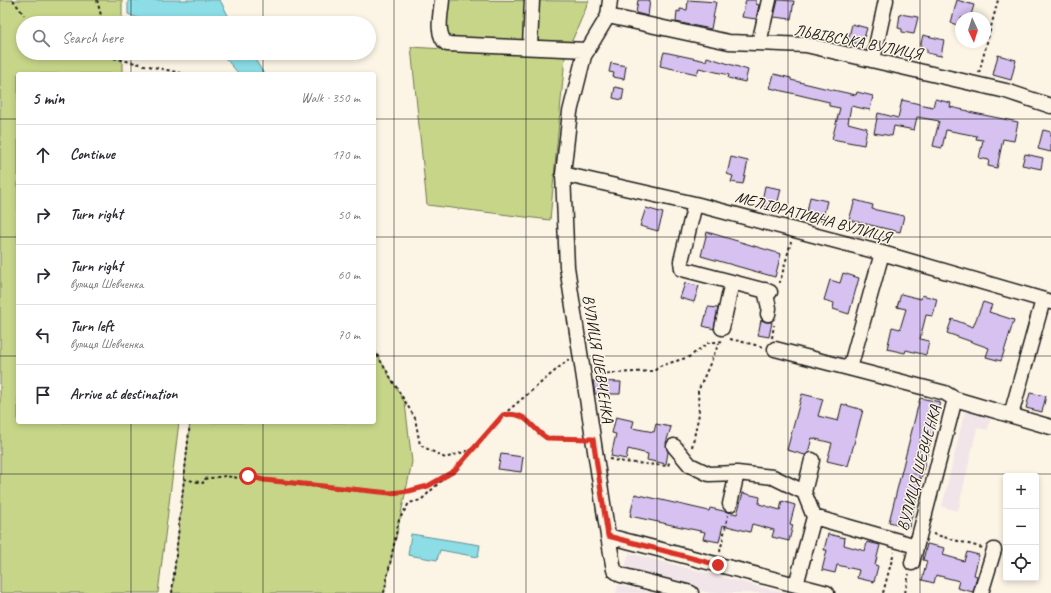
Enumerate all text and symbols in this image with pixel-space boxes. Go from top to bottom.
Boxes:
north arrow [955,12,991,48]
search box [16,16,376,60]
street label: ЛЬВІВСЬКА ВУЛИЦЯ [793,20,926,65]
icon: search [30,27,52,49]
text: Search here [62,29,123,48]
text: 5 min [32,88,64,109]
text: Walk · 350 m [301,90,360,106]
icon: ahead [32,144,54,166]
text: Continue [70,145,115,164]
text: 170 m [332,147,360,163]
street label: МЕЛІОРАТИВНА ВУЛИЦЯ [733,187,895,248]
icon: right [32,204,54,226]
text: Turn right [70,205,123,224]
text: 50 m [338,207,360,223]
text: Turn right [70,257,123,276]
icon: right [32,264,54,286]
text: 60 m [338,267,360,283]
text: вулиця Шевченка [70,276,143,292]
street label: ВУЛИЦЯ ШЕВЧЕНКА [578,293,618,425]
text: Turn left [70,317,113,336]
icon: left [32,324,54,346]
text: 70 m [338,327,360,343]
text: вулиця Шевченка [70,336,143,352]
icon: arrive [32,384,54,406]
text: Arrive at destination [70,385,177,404]
street label: ВУЛИЦЯ ШЕВЧЕНКА [893,402,946,533]
route start [239,467,257,485]
map controls [1003,473,1039,581]
button: + [1003,473,1039,509]
button: − [1003,509,1039,545]
button: locate [1003,545,1039,581]
route end [709,556,727,574]

